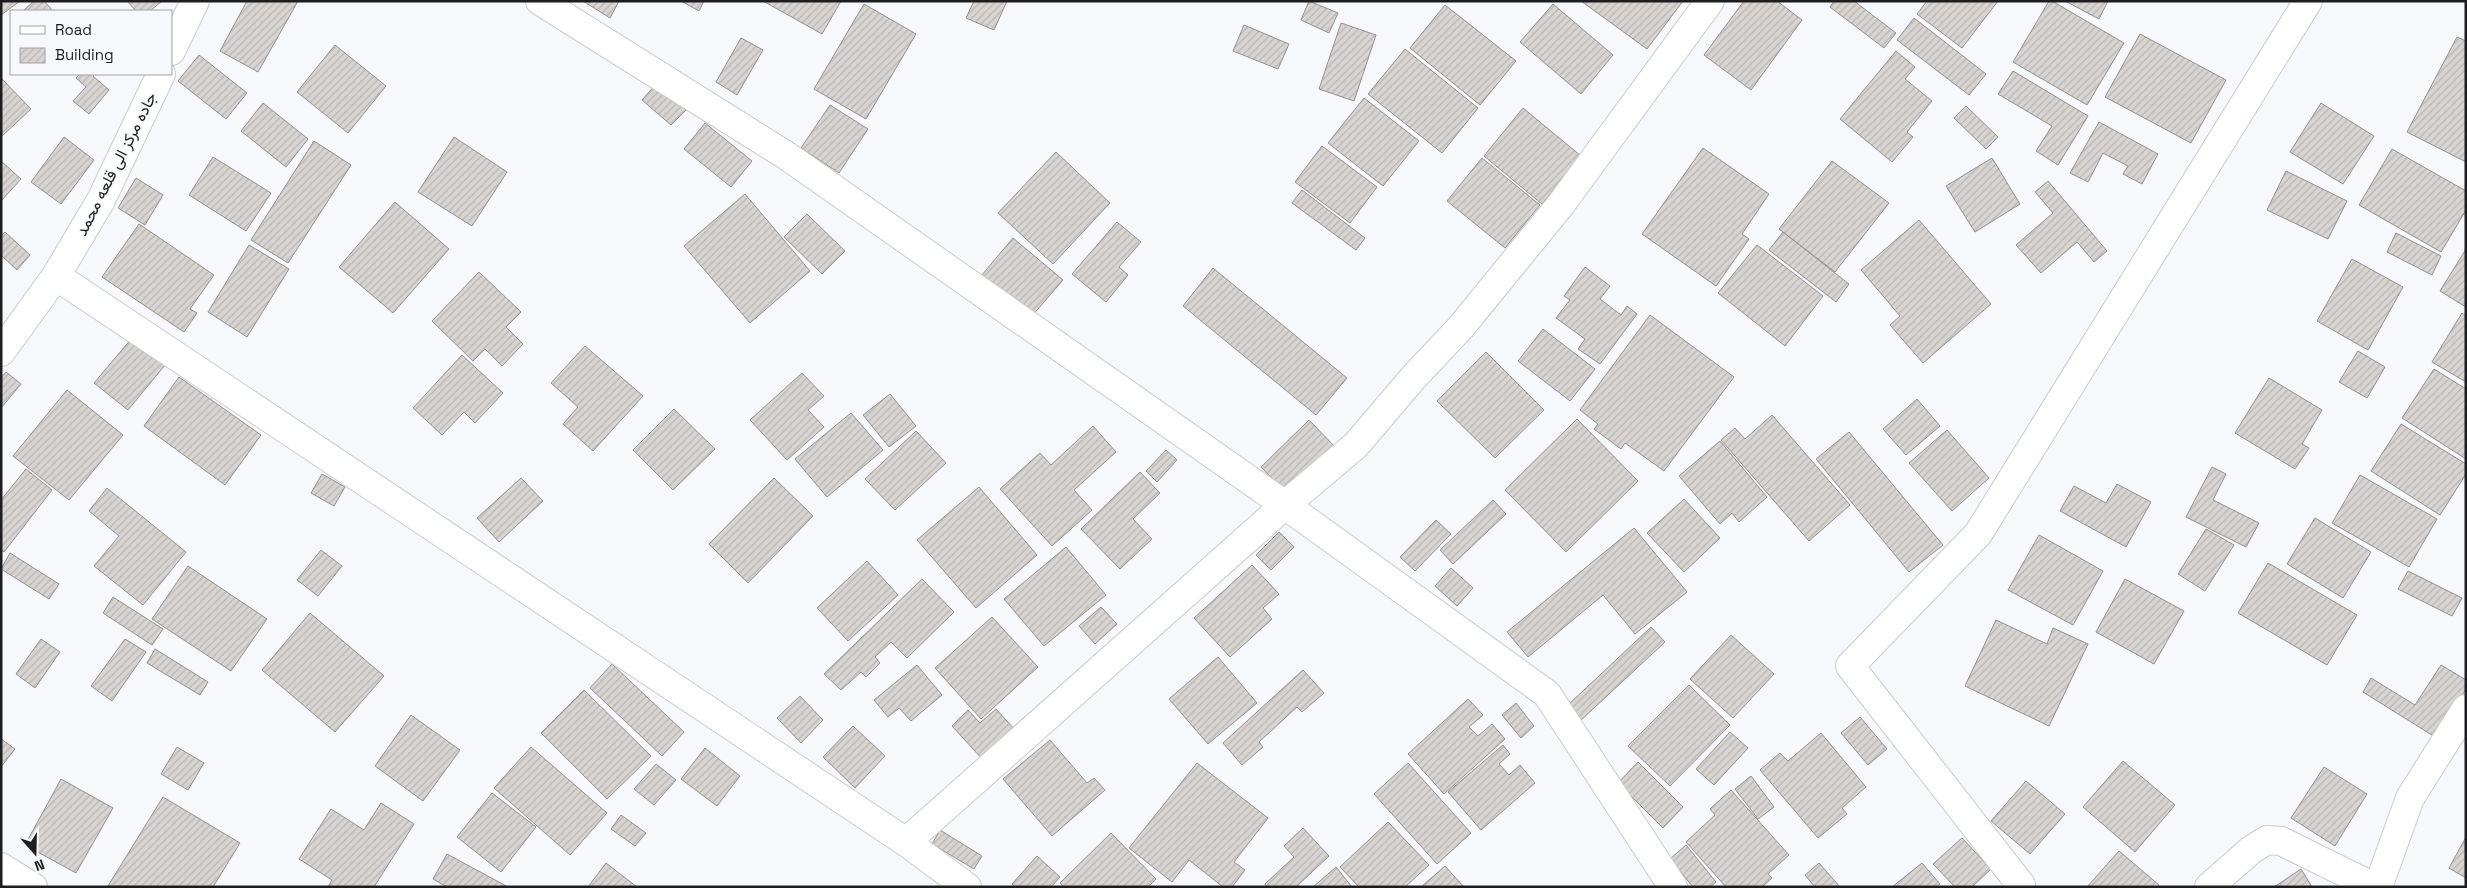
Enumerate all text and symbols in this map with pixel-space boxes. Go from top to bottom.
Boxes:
legend [10,10,172,75]
text: Road [55,20,92,39]
text: Building [55,45,114,64]
street label: جاده مرکز الی قلعه محمد [71,88,161,239]
north arrow [10,828,60,878]
text: N [32,855,47,875]

